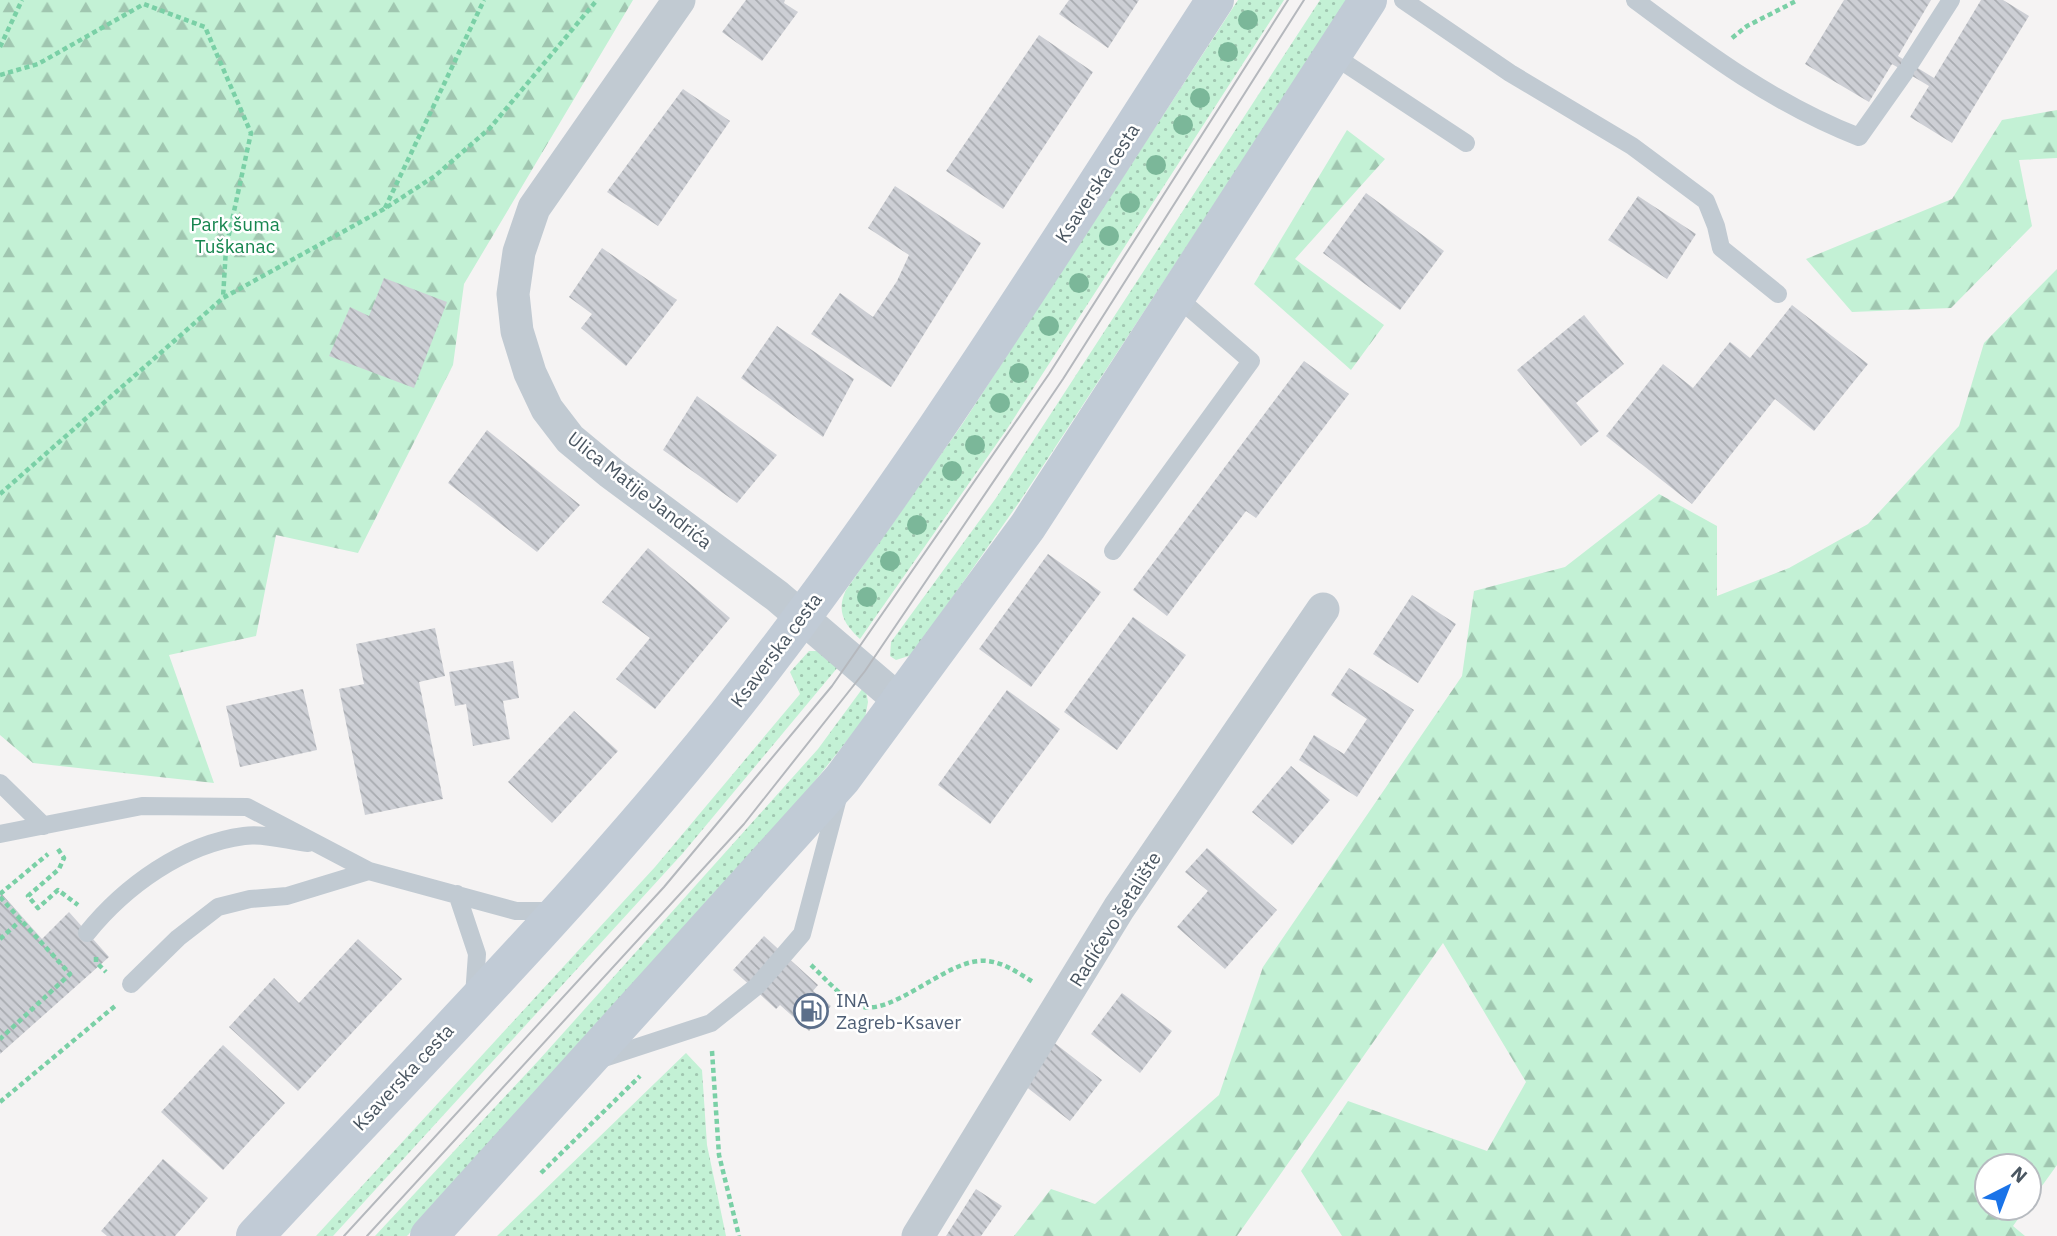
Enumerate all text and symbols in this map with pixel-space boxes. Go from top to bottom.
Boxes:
street label: Ksaverska cesta [1049,119,1145,247]
park label: Park šuma Tuškanac [190,212,280,258]
street label: Ulica Matije Jandrića [563,426,717,554]
street label: Ksaverska cesta [725,588,827,712]
street label: Radićevo šetalište [1064,847,1166,991]
place label: INA Zagreb-Ksaver [836,988,961,1034]
fuel station icon: INA Zagreb-Ksaver [792,992,830,1030]
street label: Ksaverska cesta [347,1019,459,1135]
north arrow [1973,1152,2043,1222]
text: N [2006,1161,2033,1188]

